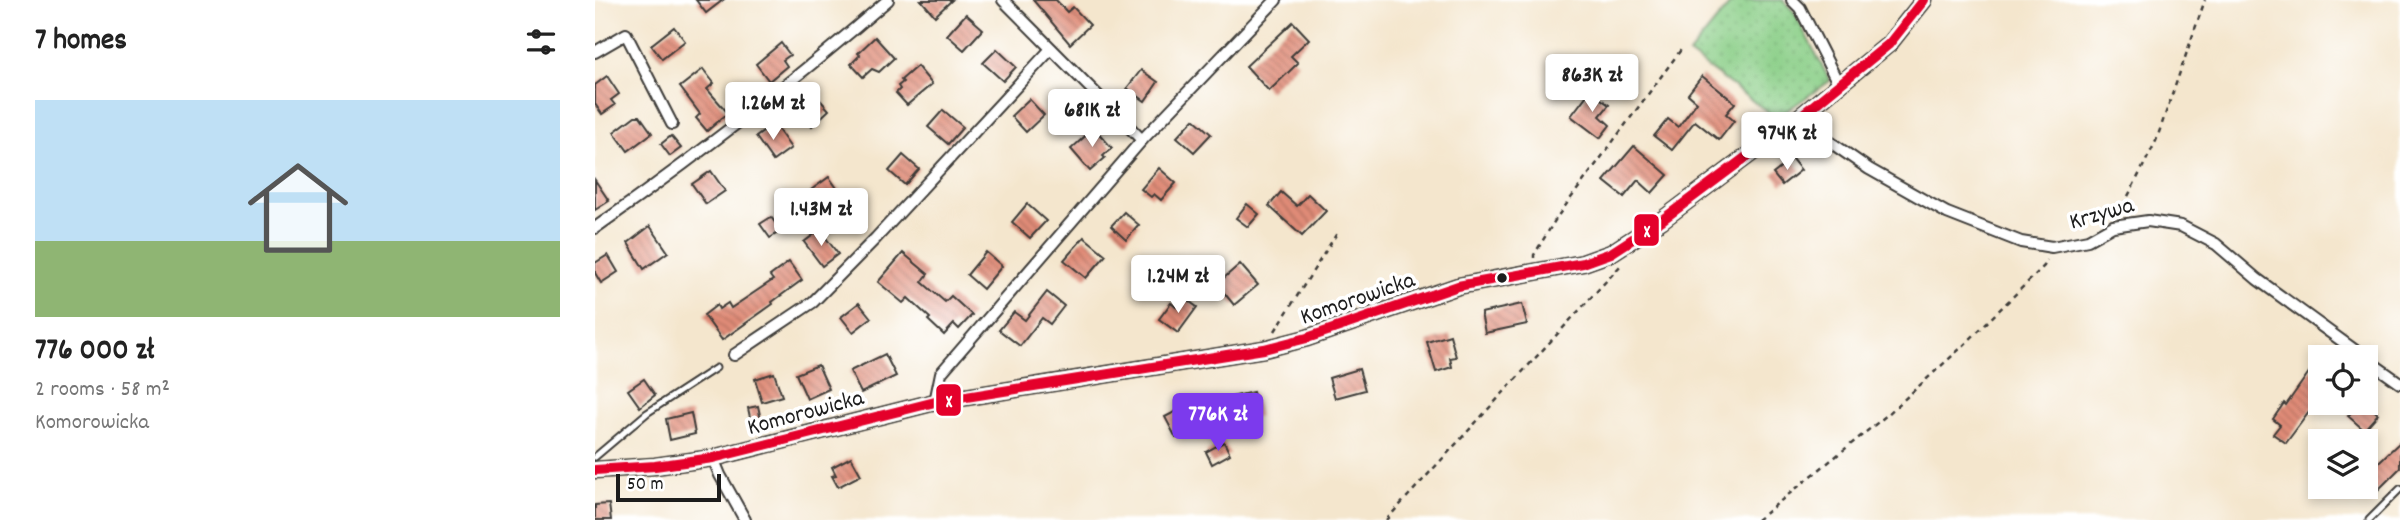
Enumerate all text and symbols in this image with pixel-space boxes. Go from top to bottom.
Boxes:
text: 7 homes [35,21,127,64]
icon: filters [522,23,560,61]
pin: 863K zł [1527,54,1657,114]
text: 863K zł [1561,60,1623,93]
pin: 1.26M zł [701,82,845,142]
text: 1.26M zł [741,88,805,121]
pin: 681K zł [1027,90,1157,149]
text: 681K zł [1064,95,1120,128]
pin: 974K zł [1722,113,1852,172]
text: 974K zł [1757,118,1817,151]
icon: home [235,145,361,271]
pin: 1.43M zł [749,188,893,248]
street label: Krzywa [2066,189,2139,240]
text: 1.43M zł [790,194,852,227]
line badge: X [1633,213,1660,247]
text: X [1644,220,1651,247]
pin: 1.24M zł [1106,256,1250,315]
text: 1.24M zł [1147,261,1209,294]
street label: Komorowicka [1296,264,1421,335]
unlabelled marker [1495,271,1509,285]
text: 776 000 zł [35,331,154,374]
map controls [2308,345,2378,499]
button: locate [2308,345,2378,415]
text: 2 rooms · 58 m² [35,374,170,407]
street label: Komorowicka [744,382,868,446]
line badge: X [935,383,962,417]
text: X [946,390,953,417]
pin: 776K zł [1153,393,1283,453]
text: 776K zł [1188,399,1248,432]
text: Komorowicka [35,407,149,440]
button: layers [2308,429,2378,499]
scale bar [616,471,721,503]
text: 50 m [627,472,664,499]

